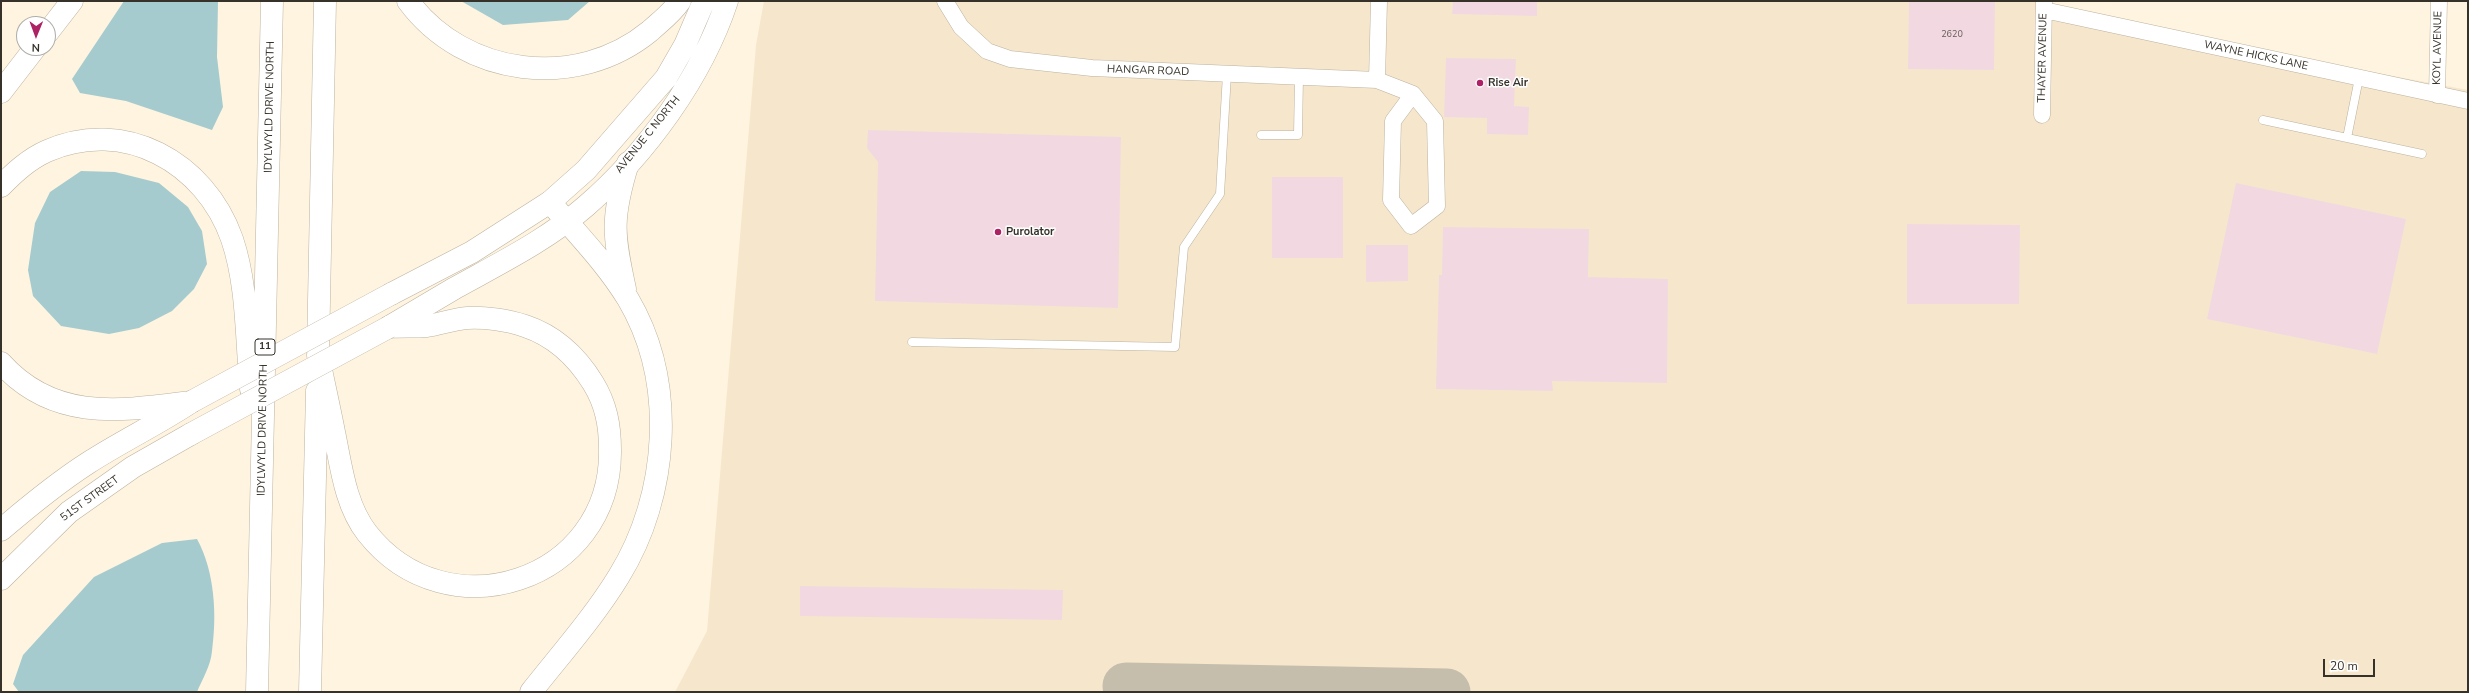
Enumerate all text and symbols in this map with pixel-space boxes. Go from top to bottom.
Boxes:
street label: KOYL AVENUE [2431,11,2445,85]
street label: THAYER AVENUE [2036,13,2050,103]
north arrow [16,16,56,56]
house number: 2620 [1941,30,1963,40]
street label: WAYNE HICKS LANE [2203,39,2309,73]
text: N [32,40,40,55]
street label: IDYLWYLD DRIVE NORTH [262,41,278,173]
street label: HANGAR ROAD [1107,63,1189,79]
place label: Rise Air [1488,76,1528,90]
marker: Rise Air [1475,78,1485,88]
street label: AVENUE C NORTH [613,94,683,176]
place label: Purolator [1006,225,1054,239]
marker: Purolator [993,227,1003,237]
road number: 11 [255,339,275,355]
street label: IDYLWYLD DRIVE NORTH [255,364,271,496]
street label: 51ST STREET [58,473,122,525]
scale bar [2325,651,2377,677]
text: 20 m [2330,658,2358,674]

